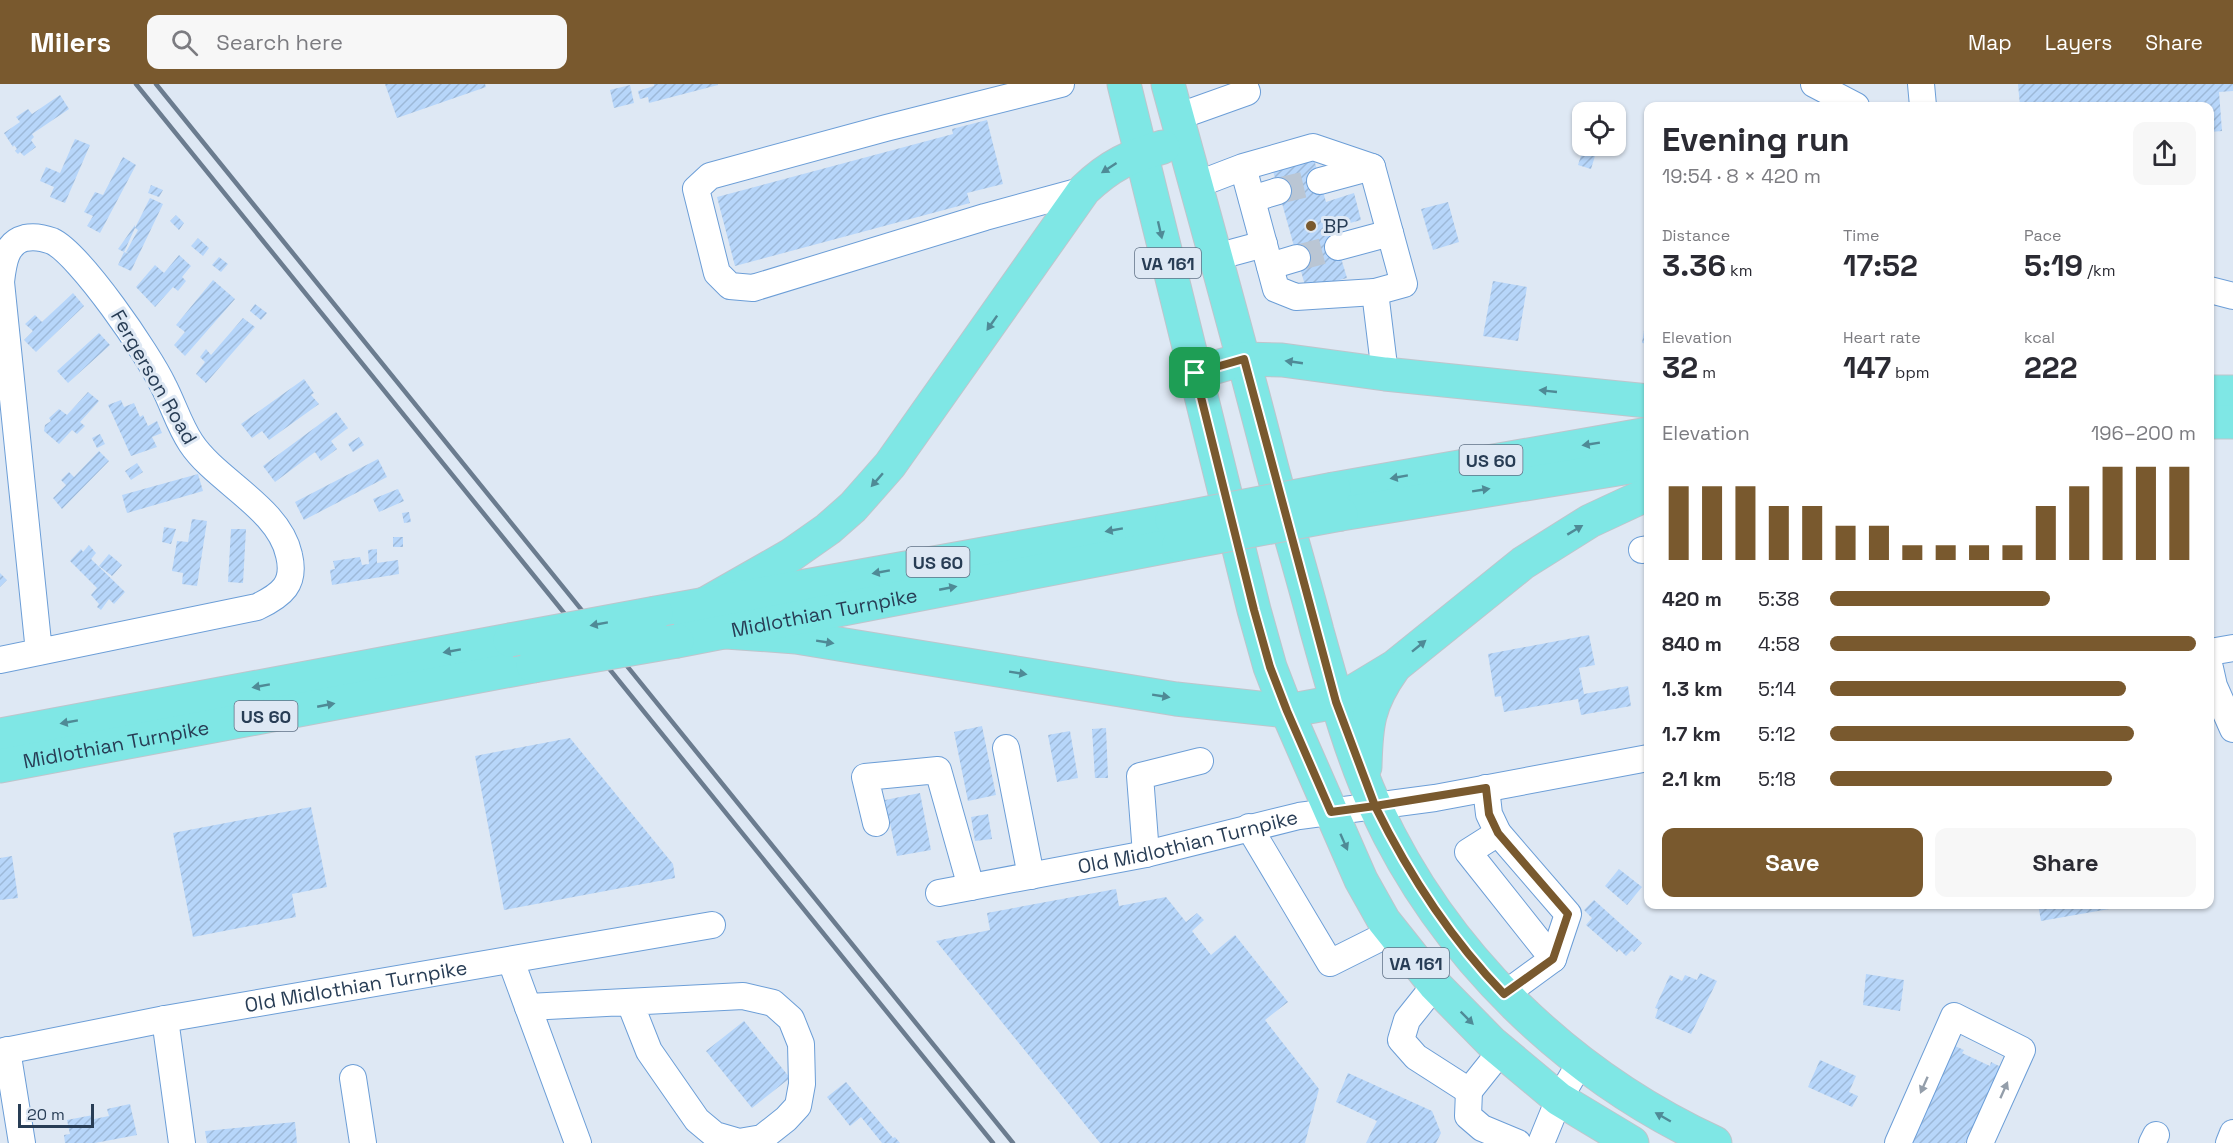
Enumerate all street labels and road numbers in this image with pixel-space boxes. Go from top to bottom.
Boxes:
road number: VA 161 [1135,248,1201,278]
street label: Fergerson Road [105,305,203,449]
road number: US 60 [1460,445,1522,475]
road number: US 60 [906,547,970,577]
street label: Midlothian Turnpike [729,582,920,643]
road number: US 60 [234,701,298,731]
street label: Midlothian Turnpike [21,714,211,774]
street label: Old Midlothian Turnpike [1076,804,1301,880]
road number: VA 161 [1383,948,1449,978]
street label: Old Midlothian Turnpike [243,954,469,1018]

